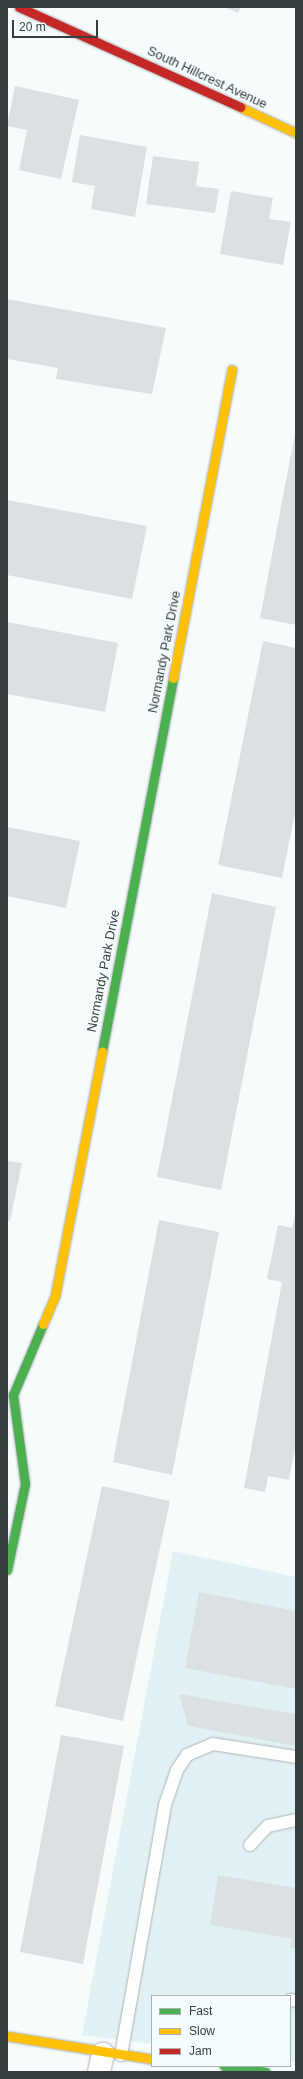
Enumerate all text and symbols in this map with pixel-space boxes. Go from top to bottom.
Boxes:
scale bar [14,12,100,38]
text: 20 m [19,20,46,34]
street label: South Hillcrest Avenue [144,43,270,113]
street label: Normandy Park Drive [145,590,185,714]
street label: Normandy Park Drive [84,909,124,1033]
legend [151,1995,291,2067]
text: Fast [189,2004,212,2018]
text: Slow [189,2024,215,2038]
text: Jam [189,2044,212,2058]

